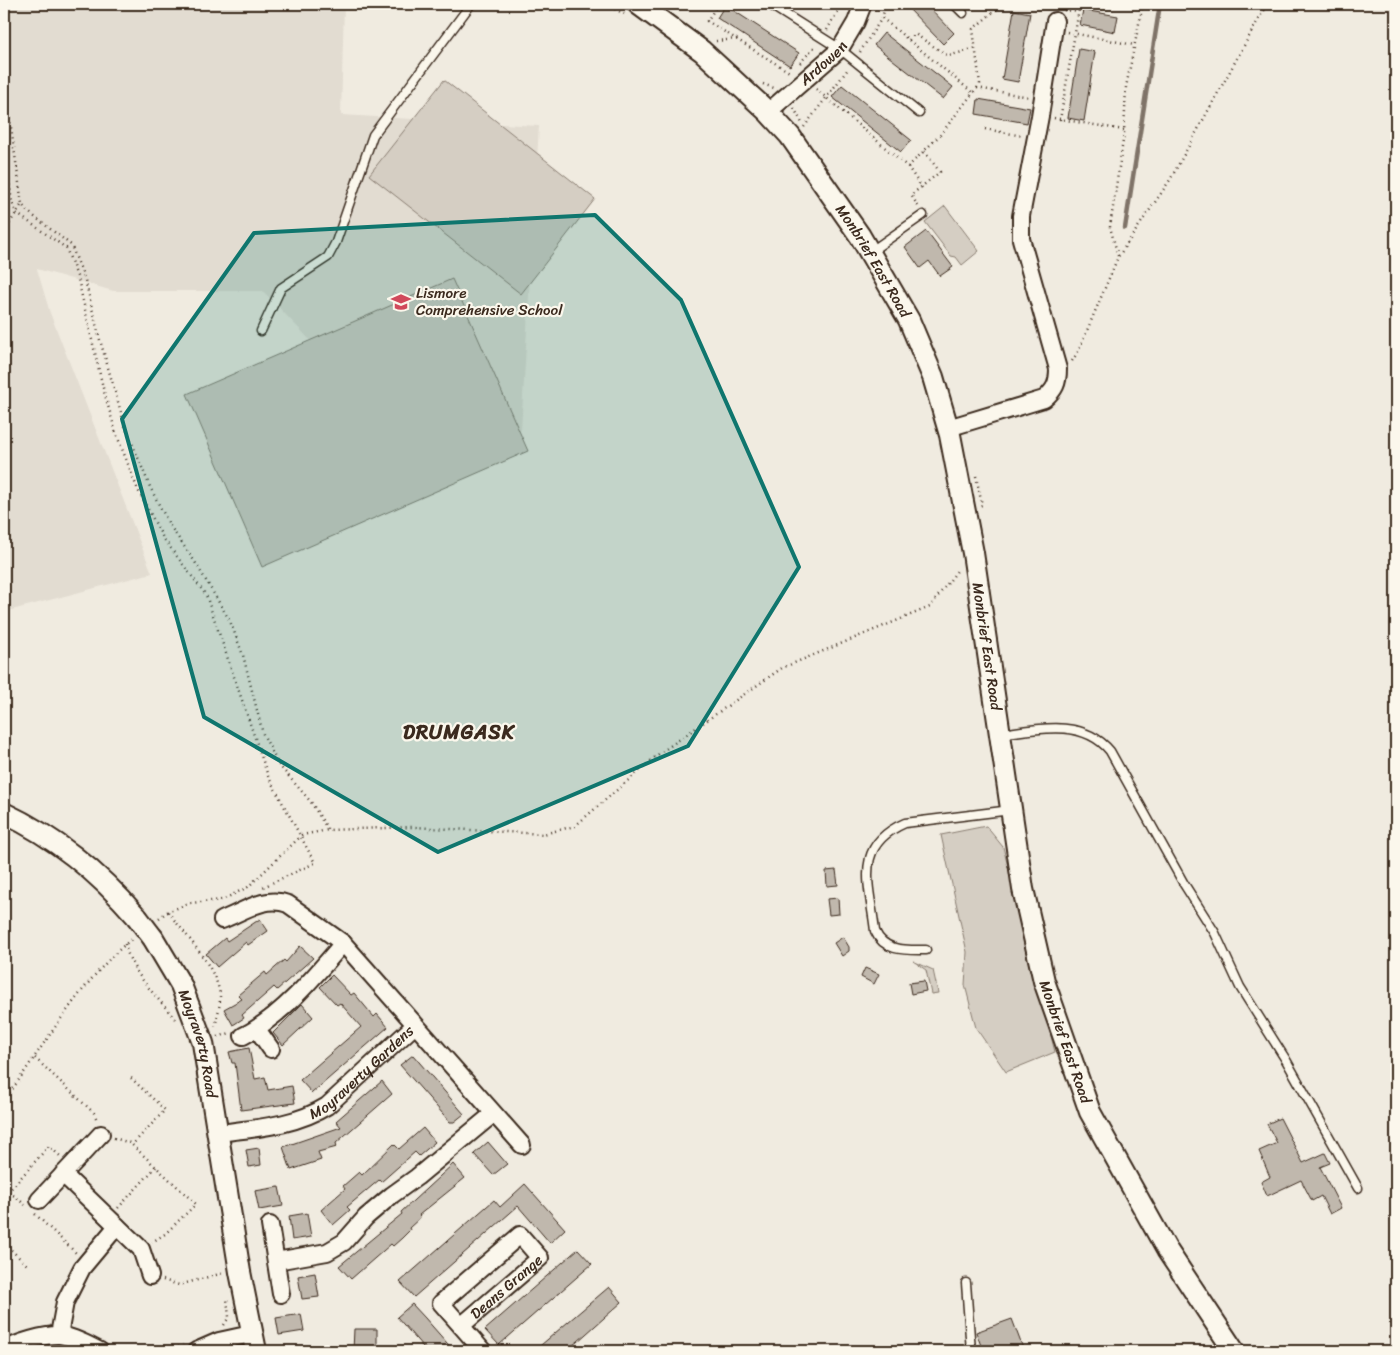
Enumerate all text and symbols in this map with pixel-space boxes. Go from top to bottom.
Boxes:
street label: Ardowen [793,36,855,93]
street label: Monbrief East Road [828,199,918,323]
place label: Lismore Comprehensive School [416,280,563,323]
school or university icon: Lismore Comprehensive School [390,291,412,313]
street label: Monbrief East Road [965,581,1009,713]
district label: DRUMGASK [403,715,516,750]
street label: Monbrief East Road [1032,977,1099,1108]
street label: Moyraverty Road [171,985,225,1101]
street label: Moyraverty Gardens [304,1019,420,1127]
street label: Deans Grange [464,1248,549,1326]

